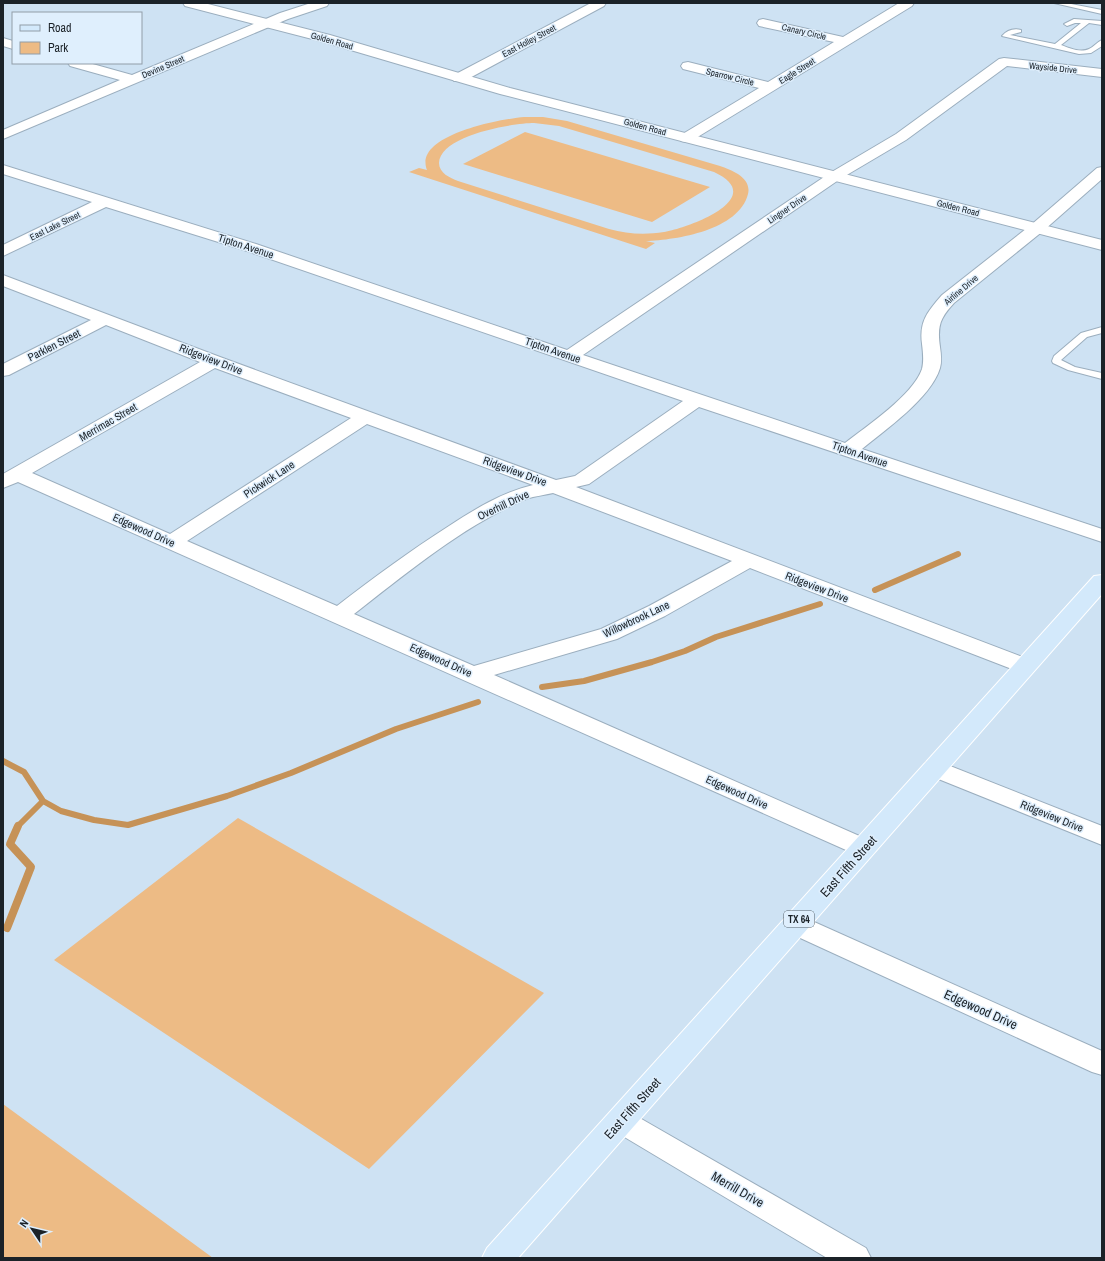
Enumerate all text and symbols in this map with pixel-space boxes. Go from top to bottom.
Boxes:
legend [12,12,142,64]
text: Road [48,20,72,36]
street label: Canary Circle [781,21,827,43]
street label: East Holley Street [500,22,558,60]
street label: Golden Road [309,29,355,53]
text: Park [48,40,68,56]
street label: Devine Street [140,53,186,81]
street label: Eagle Street [777,55,817,87]
street label: Wayside Drive [1028,60,1078,76]
street label: Sparrow Circle [705,65,755,89]
street label: Golden Road [622,116,668,138]
street label: Lingner Drive [765,192,809,226]
street label: Golden Road [935,197,981,219]
street label: East Lake Street [28,209,82,243]
street label: Tipton Avenue [216,230,276,262]
street label: Airline Drive [941,272,981,308]
street label: Parklen Street [25,326,83,364]
street label: Tipton Avenue [523,334,583,366]
street label: Ridgeview Drive [177,341,245,377]
street label: Merrimac Street [76,400,140,444]
street label: Tipton Avenue [830,438,890,470]
street label: Ridgeview Drive [481,453,549,489]
street label: Pickwick Lane [241,457,297,501]
street label: Overhill Drive [475,487,531,523]
street label: Edgewood Drive [111,510,177,550]
street label: Ridgeview Drive [783,569,851,605]
street label: Willowbrook Lane [601,598,671,640]
street label: Edgewood Drive [408,640,474,680]
street label: Edgewood Drive [704,772,770,812]
street label: Ridgeview Drive [1018,797,1086,835]
street label: East Fifth Street [816,832,880,901]
road number: TX 64 [784,911,814,927]
street label: Edgewood Drive [941,986,1020,1033]
street label: East Fifth Street [600,1074,664,1143]
street label: Merrill Drive [708,1168,767,1211]
north arrow [12,1209,52,1249]
text: N [16,1217,31,1230]

